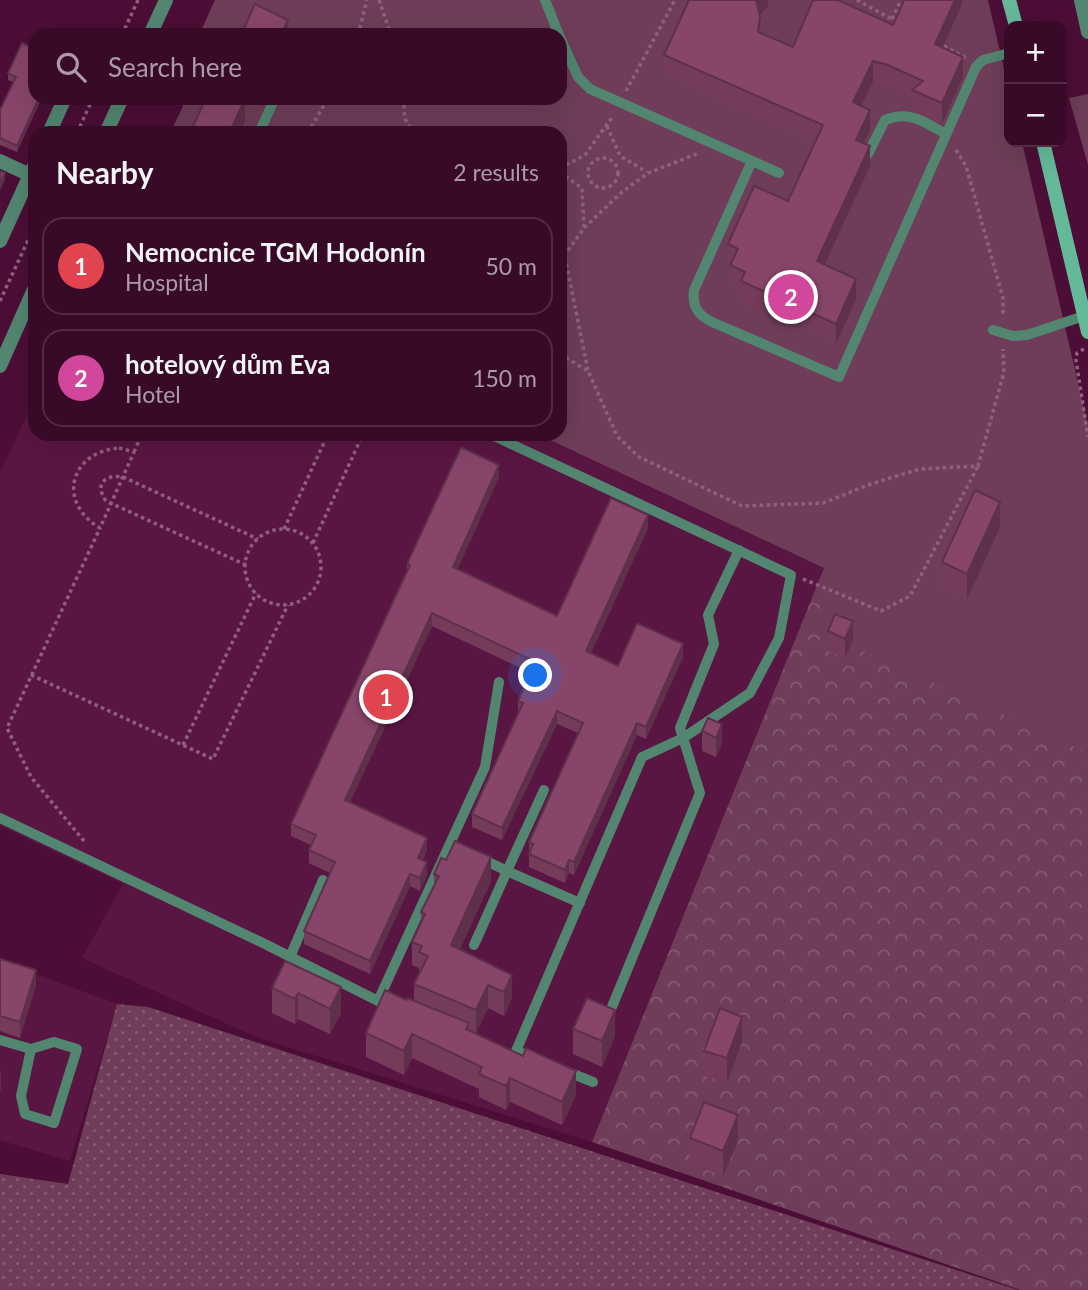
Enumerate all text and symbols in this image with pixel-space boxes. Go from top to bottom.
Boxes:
map controls [1004,21,1067,147]
button: + [1004,21,1067,84]
search box [28,28,567,105]
icon: search [52,48,90,86]
text: Search here [108,51,242,83]
button: − [1004,84,1067,147]
text: Nearby [56,154,154,190]
text: 2 results [453,158,539,186]
text: Nemocnice TGM Hodonín [125,236,426,268]
text: 1 [74,252,88,280]
text: 50 m [486,252,537,280]
text: Hospital [125,268,209,296]
pin: 2 [768,271,814,323]
text: hotelový dům Eva [125,348,331,380]
text: 2 [74,364,88,392]
text: 150 m [472,364,537,392]
text: Hotel [125,380,181,408]
your location [518,658,552,692]
pin: 1 [363,671,409,723]

